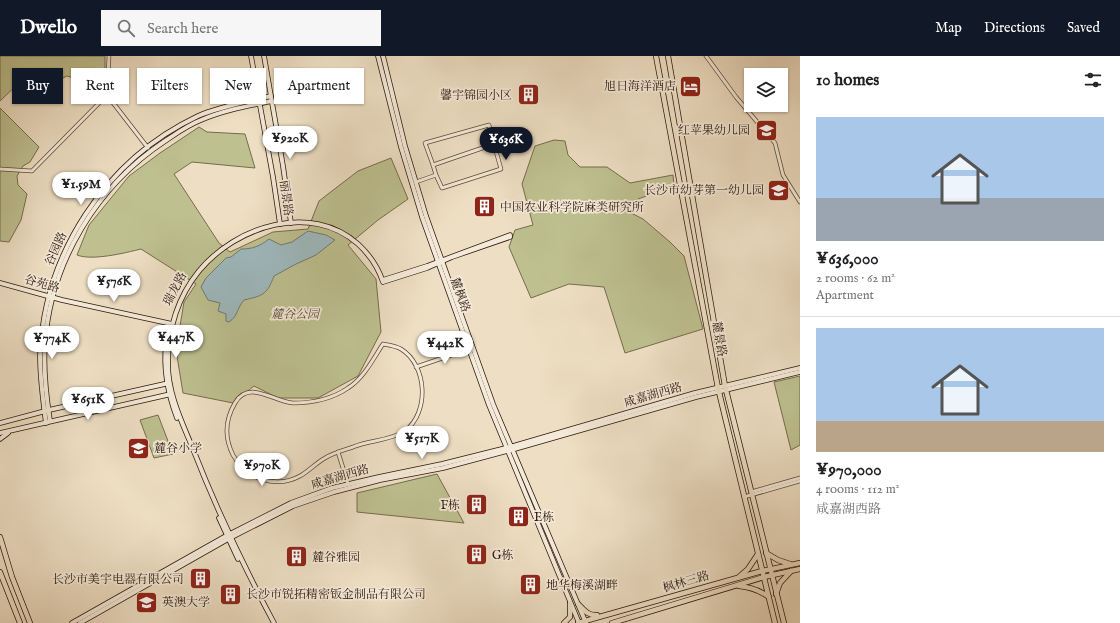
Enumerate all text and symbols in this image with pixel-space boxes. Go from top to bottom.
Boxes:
search box [101,10,381,46]
text: Dwello [20,16,77,40]
icon: search [115,17,137,39]
text: Search here [147,19,218,38]
text: Map [935,19,962,37]
text: Directions [984,19,1045,37]
text: Saved [1067,19,1100,37]
chip: Buy [12,68,63,104]
chip: Rent [71,68,129,104]
chip: Filters [137,68,202,104]
chip: New [210,68,266,104]
chip: Apartment [274,68,364,104]
map controls [744,68,788,112]
button: layers [744,68,788,112]
icon: filters [1082,69,1104,91]
text: 10 homes [816,70,879,91]
hotel icon: 旭日海洋酒店 [678,73,704,99]
place label: 旭日海洋酒店 [604,79,676,94]
building icon: 馨宇锦园小区 [515,82,541,108]
place label: 馨宇锦园小区 [440,88,512,103]
school or university icon: 红苹果幼儿园 [753,117,779,143]
place label: 红苹果幼儿园 [678,123,750,138]
pin: ¥920K [262,126,318,160]
pin: ¥636K [478,127,534,161]
text: ¥920K [271,130,309,147]
text: ¥636K [489,131,523,148]
icon: home [924,143,996,215]
pin: ¥1.59M [48,172,114,206]
text: ¥1.59M [61,176,101,193]
school or university icon: 长沙市幼芽第一幼儿园 [766,177,792,203]
street label: 丽景路 [276,179,296,217]
place label: 长沙市幼芽第一幼儿园 [644,183,764,198]
building icon: 中国农业科学院麻类研究所 [471,194,497,220]
place label: 中国农业科学院麻类研究所 [500,200,644,215]
street label: 谷园路 [42,229,70,269]
text: ¥636,000 [816,249,879,270]
pin: ¥576K [86,269,142,303]
street label: 瑞龙路 [160,270,190,308]
text: 2 rooms · 62 m² [816,270,895,287]
street label: 谷苑路 [23,272,61,296]
text: ¥576K [96,273,132,290]
street label: 麓枫路 [447,276,473,314]
text: Apartment [816,287,874,304]
park label: 麓谷公园 [271,307,321,322]
street label: 麓景路 [708,320,730,358]
pin: ¥447K [148,325,204,359]
pin: ¥774K [24,326,80,360]
text: ¥447K [157,329,195,346]
text: ¥774K [33,330,71,347]
pin: ¥442K [417,331,473,365]
text: ¥442K [426,335,464,352]
icon: home [924,354,996,426]
street label: 咸嘉湖西路 [622,380,684,410]
pin: ¥651K [60,387,116,421]
text: ¥651K [71,391,105,408]
pin: ¥517K [394,426,450,460]
text: ¥517K [405,430,439,447]
school or university icon: 麓谷小学 [126,435,152,461]
place label: 麓谷小学 [154,441,202,456]
pin: ¥970K [234,453,290,487]
text: ¥970K [243,457,281,474]
text: ¥970,000 [816,460,882,481]
street label: 咸嘉湖西路 [309,462,371,492]
text: 4 rooms · 112 m² [816,481,899,498]
building icon: F栋 [463,492,489,518]
place label: F栋 [440,498,460,513]
text: 咸嘉湖西路 [816,501,881,518]
building icon: E栋 [505,504,531,530]
place label: E栋 [534,510,554,525]
building icon: G栋 [464,542,490,568]
building icon: 麓谷雅园 [284,544,310,570]
place label: G栋 [492,548,514,563]
place label: 麓谷雅园 [312,550,360,565]
building icon: 长沙市美宇电器有限公司 [187,566,213,592]
street label: 枫林三路 [661,568,711,596]
place label: 长沙市美宇电器有限公司 [52,572,184,587]
building icon: 地华梅溪湖畔 [518,572,544,598]
place label: 地华梅溪湖畔 [546,578,618,593]
building icon: 长沙市锐拓精密钣金制品有限公司 [217,581,243,607]
place label: 长沙市锐拓精密钣金制品有限公司 [246,587,426,602]
school or university icon: 英澳大学 [134,589,160,615]
place label: 英澳大学 [162,595,210,610]

